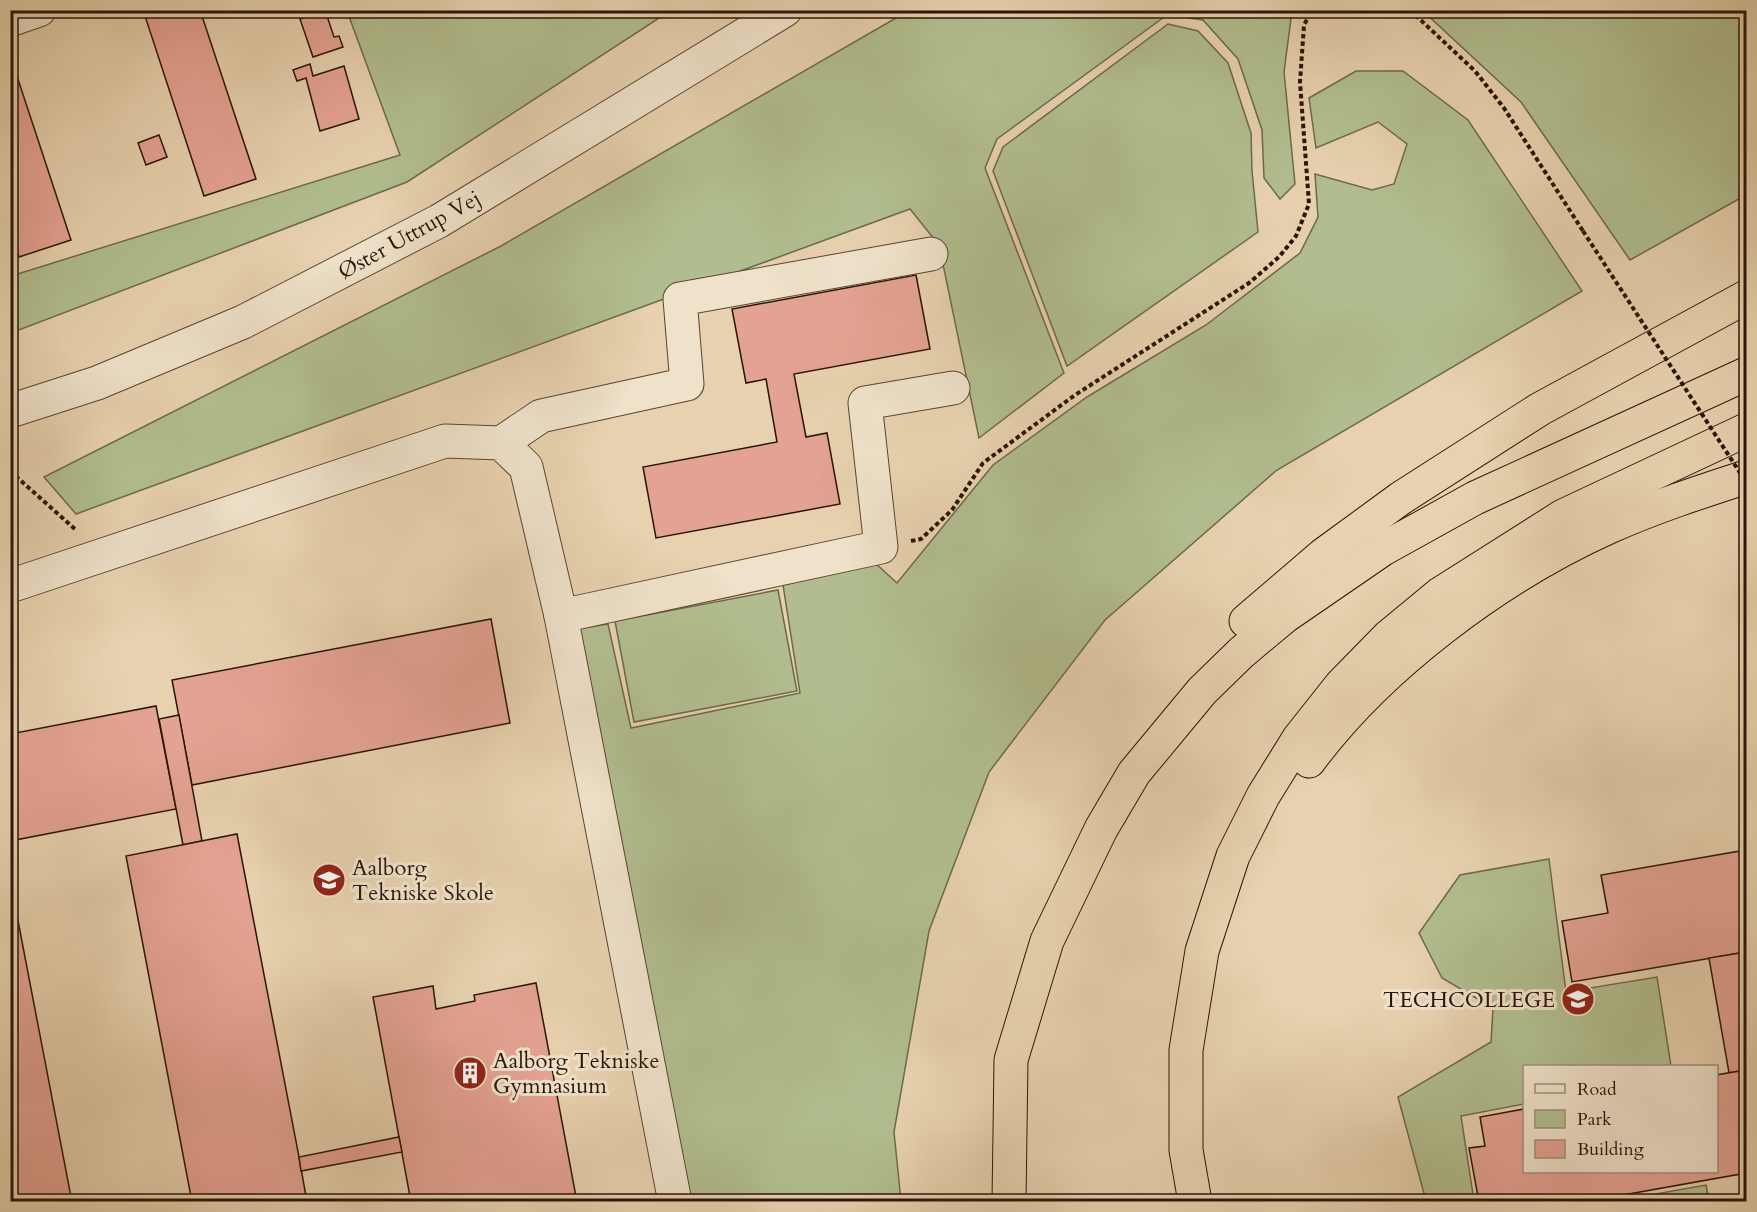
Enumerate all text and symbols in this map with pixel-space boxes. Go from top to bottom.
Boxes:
street label: Øster Uttrup Vej [333,183,486,287]
place label: Aalborg Tekniske Skole [352,853,494,908]
school or university icon: Aalborg Tekniske Skole [311,862,347,898]
school or university icon: TECHCOLLEGE [1560,981,1596,1017]
place label: TECHCOLLEGE [1383,985,1555,1015]
place label: Aalborg Tekniske Gymnasium [493,1046,659,1101]
building icon: Aalborg Tekniske Gymnasium [452,1055,488,1091]
legend [1523,1065,1718,1173]
text: Road [1577,1077,1617,1102]
text: Park [1577,1107,1612,1132]
text: Building [1577,1137,1645,1162]

